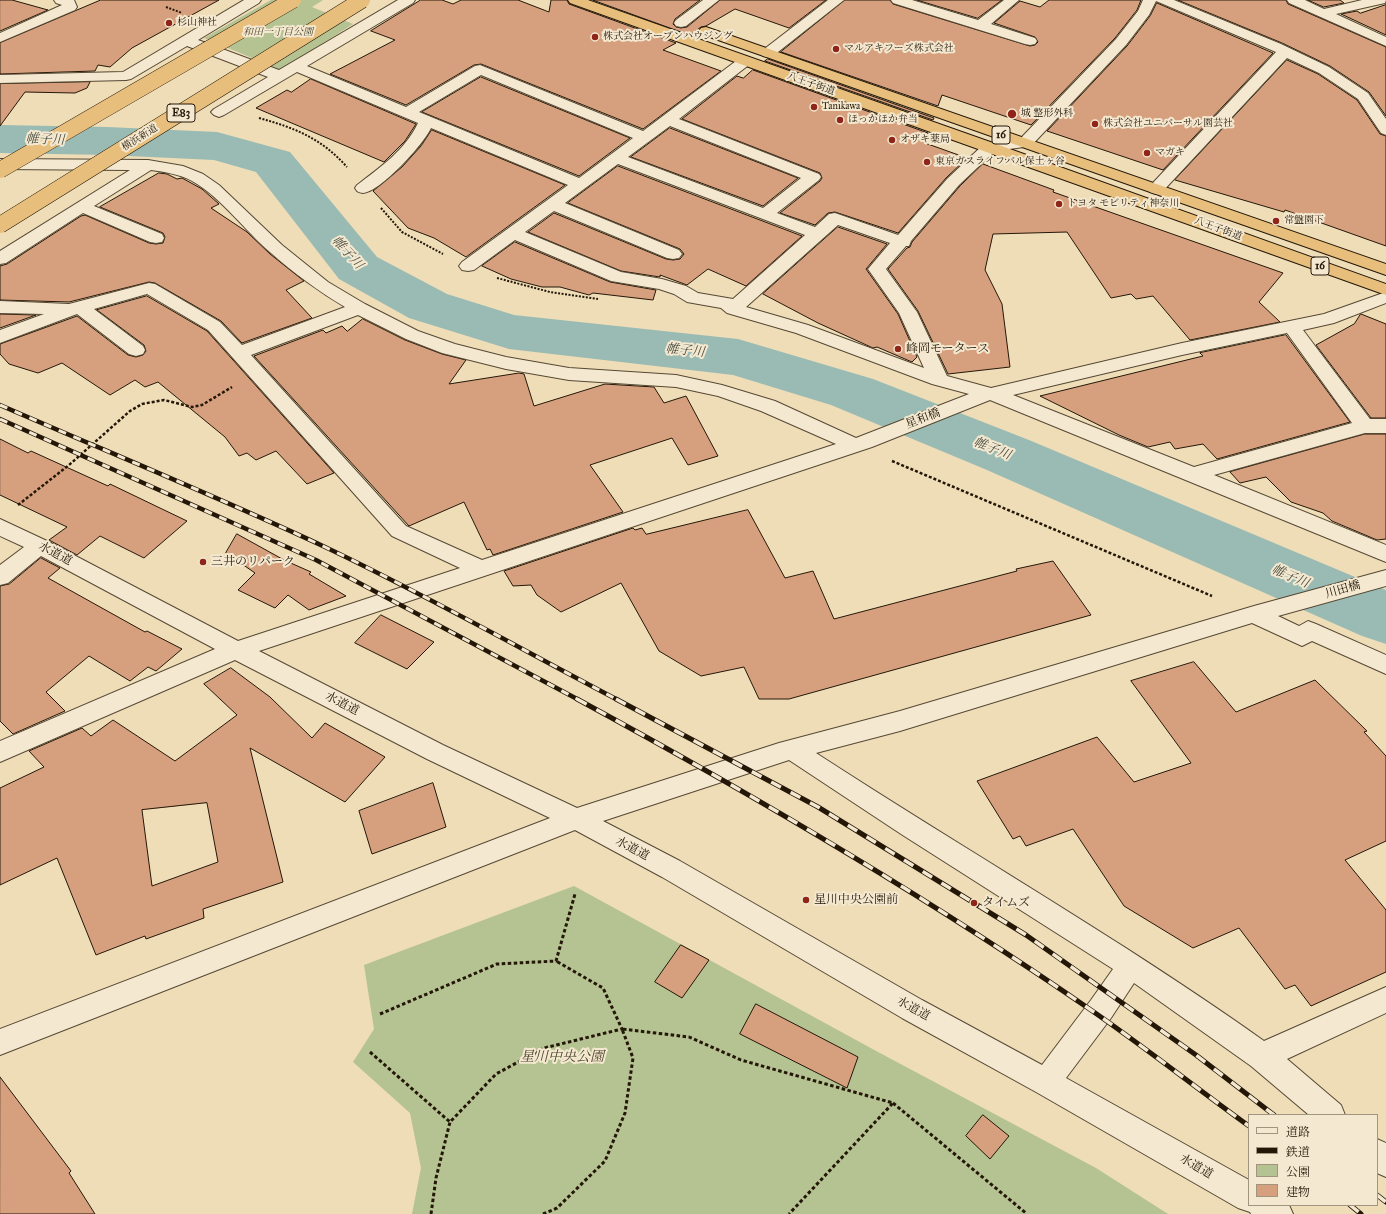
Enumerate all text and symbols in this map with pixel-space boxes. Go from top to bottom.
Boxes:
place label: 杉山神社 [177,17,217,29]
marker: 杉山神社 [164,18,174,28]
park label: 和田一丁目公園 [243,27,313,39]
place label: 株式会社オープンハウジング [603,31,733,43]
marker: 株式会社オープンハウジング [590,32,600,42]
place label: マルアキフーズ株式会社 [844,43,954,55]
marker: マルアキフーズ株式会社 [831,44,841,54]
street label: 八王子街道 [785,70,837,98]
place label: Tanikawa [822,101,860,113]
marker: Tanikawa [809,102,819,112]
road number: E83 [167,104,195,122]
marker: 城 整形外科 [1006,108,1018,120]
place label: 城 整形外科 [1021,108,1073,120]
place label: ほっかほか弁当 [848,114,918,126]
marker: ほっかほか弁当 [835,115,845,125]
place label: 株式会社ユニバーサル園芸社 [1103,118,1233,130]
marker: 株式会社ユニバーサル園芸社 [1090,119,1100,129]
street label: 横浜新道 [120,122,160,154]
road number: 16 [992,126,1010,144]
water label: 帷子川 [25,132,65,148]
place label: オザキ薬局 [900,134,950,146]
marker: オザキ薬局 [887,135,897,145]
place label: マガキ [1155,147,1185,159]
marker: マガキ [1142,148,1152,158]
place label: 東京ガスライフバル保土ヶ谷 [935,156,1065,168]
marker: 東京ガスライフバル保土ヶ谷 [922,157,932,167]
place label: トヨタ モビリティ神奈川 [1067,198,1179,210]
marker: トヨタ モビリティ神奈川 [1054,199,1064,209]
street label: 八王子街道 [1192,215,1244,243]
place label: 常盤園下 [1284,215,1324,227]
marker: 常盤園下 [1271,216,1281,226]
water label: 帷子川 [328,233,366,273]
road number: 16 [1311,257,1329,275]
water label: 帷子川 [665,341,705,361]
place label: 峰岡モータース [906,342,990,356]
marker: 峰岡モータース [893,344,903,354]
street label: 星和橋 [904,406,942,432]
water label: 帷子川 [971,434,1013,464]
street label: 水道道 [36,539,74,569]
place label: 三井のリパーク [211,555,295,569]
marker: 三井のリパーク [198,557,208,567]
water label: 帷子川 [1269,562,1311,592]
street label: 川田橋 [1324,578,1362,602]
street label: 水道道 [323,689,361,719]
street label: 水道道 [613,834,651,864]
place label: 星川中央公園前 [814,893,898,907]
marker: 星川中央公園前 [801,895,811,905]
place label: タイムズ [982,896,1030,910]
marker: タイムズ [969,898,979,908]
street label: 水道道 [894,994,932,1024]
park label: 星川中央公園 [520,1050,604,1066]
legend [1248,1114,1378,1206]
text: 道路 [1286,1125,1310,1139]
text: 鉄道 [1286,1145,1310,1159]
street label: 水道道 [1177,1152,1215,1182]
text: 公園 [1286,1165,1310,1179]
text: 建物 [1286,1185,1310,1199]

